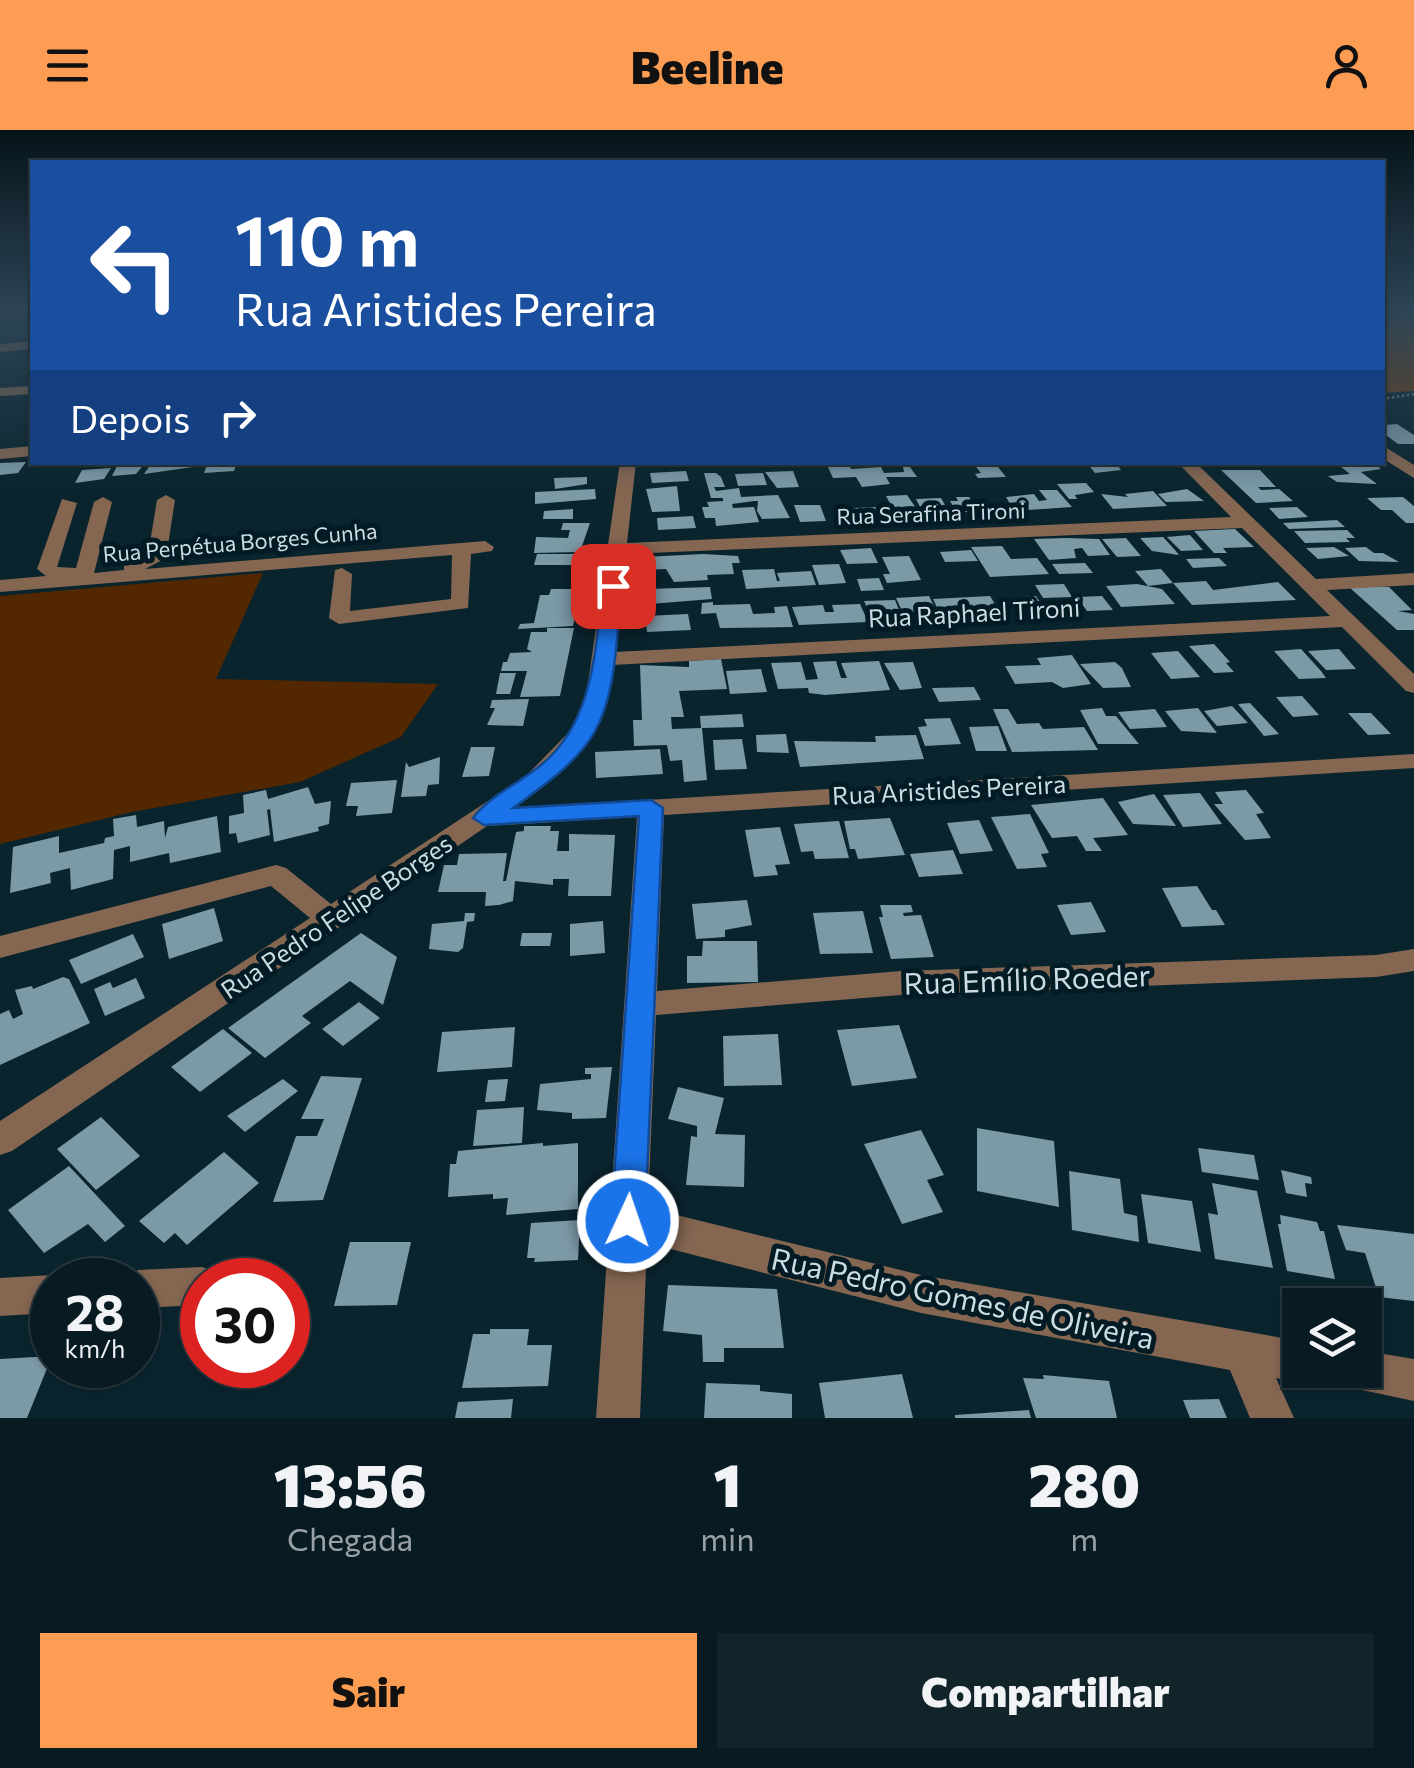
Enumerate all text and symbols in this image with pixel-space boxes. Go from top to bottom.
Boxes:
icon: menu [40,38,95,93]
text: Beeline [630,38,784,93]
icon: person [1319,38,1374,93]
text: 110 m [235,195,419,280]
icon: left [70,200,200,330]
text: Rua Aristides Pereira [235,280,657,335]
icon: right [210,390,265,445]
text: Depois [70,394,190,441]
street label: Rua Serafina Tironi [836,496,1026,530]
street label: Rua Perpétua Borges Cunha [102,517,378,567]
pin [571,544,656,629]
icon: arrive [586,559,641,614]
street label: Rua Raphael Tironi [867,591,1081,633]
street label: Rua Aristides Pereira [831,768,1067,810]
street label: Rua Pedro Felipe Borges [215,828,457,1004]
street label: Rua Emílio Roeder [903,955,1151,1001]
position arrow [576,1169,680,1273]
street label: Rua Pedro Gomes de Oliveira [768,1238,1158,1356]
speed limit sign: 30 [180,1258,310,1388]
text: 28 [65,1280,125,1341]
map controls [1282,1288,1382,1388]
button: layers [1282,1288,1382,1388]
text: km/h [65,1333,125,1363]
text: 13:56 [274,1446,426,1519]
text: 1 [713,1446,741,1519]
text: 280 [1028,1446,1140,1519]
text: Chegada [287,1518,413,1558]
text: min [700,1518,755,1558]
text: m [1070,1518,1098,1558]
button: Sair [40,1633,697,1748]
button: Compartilhar [717,1633,1374,1748]

